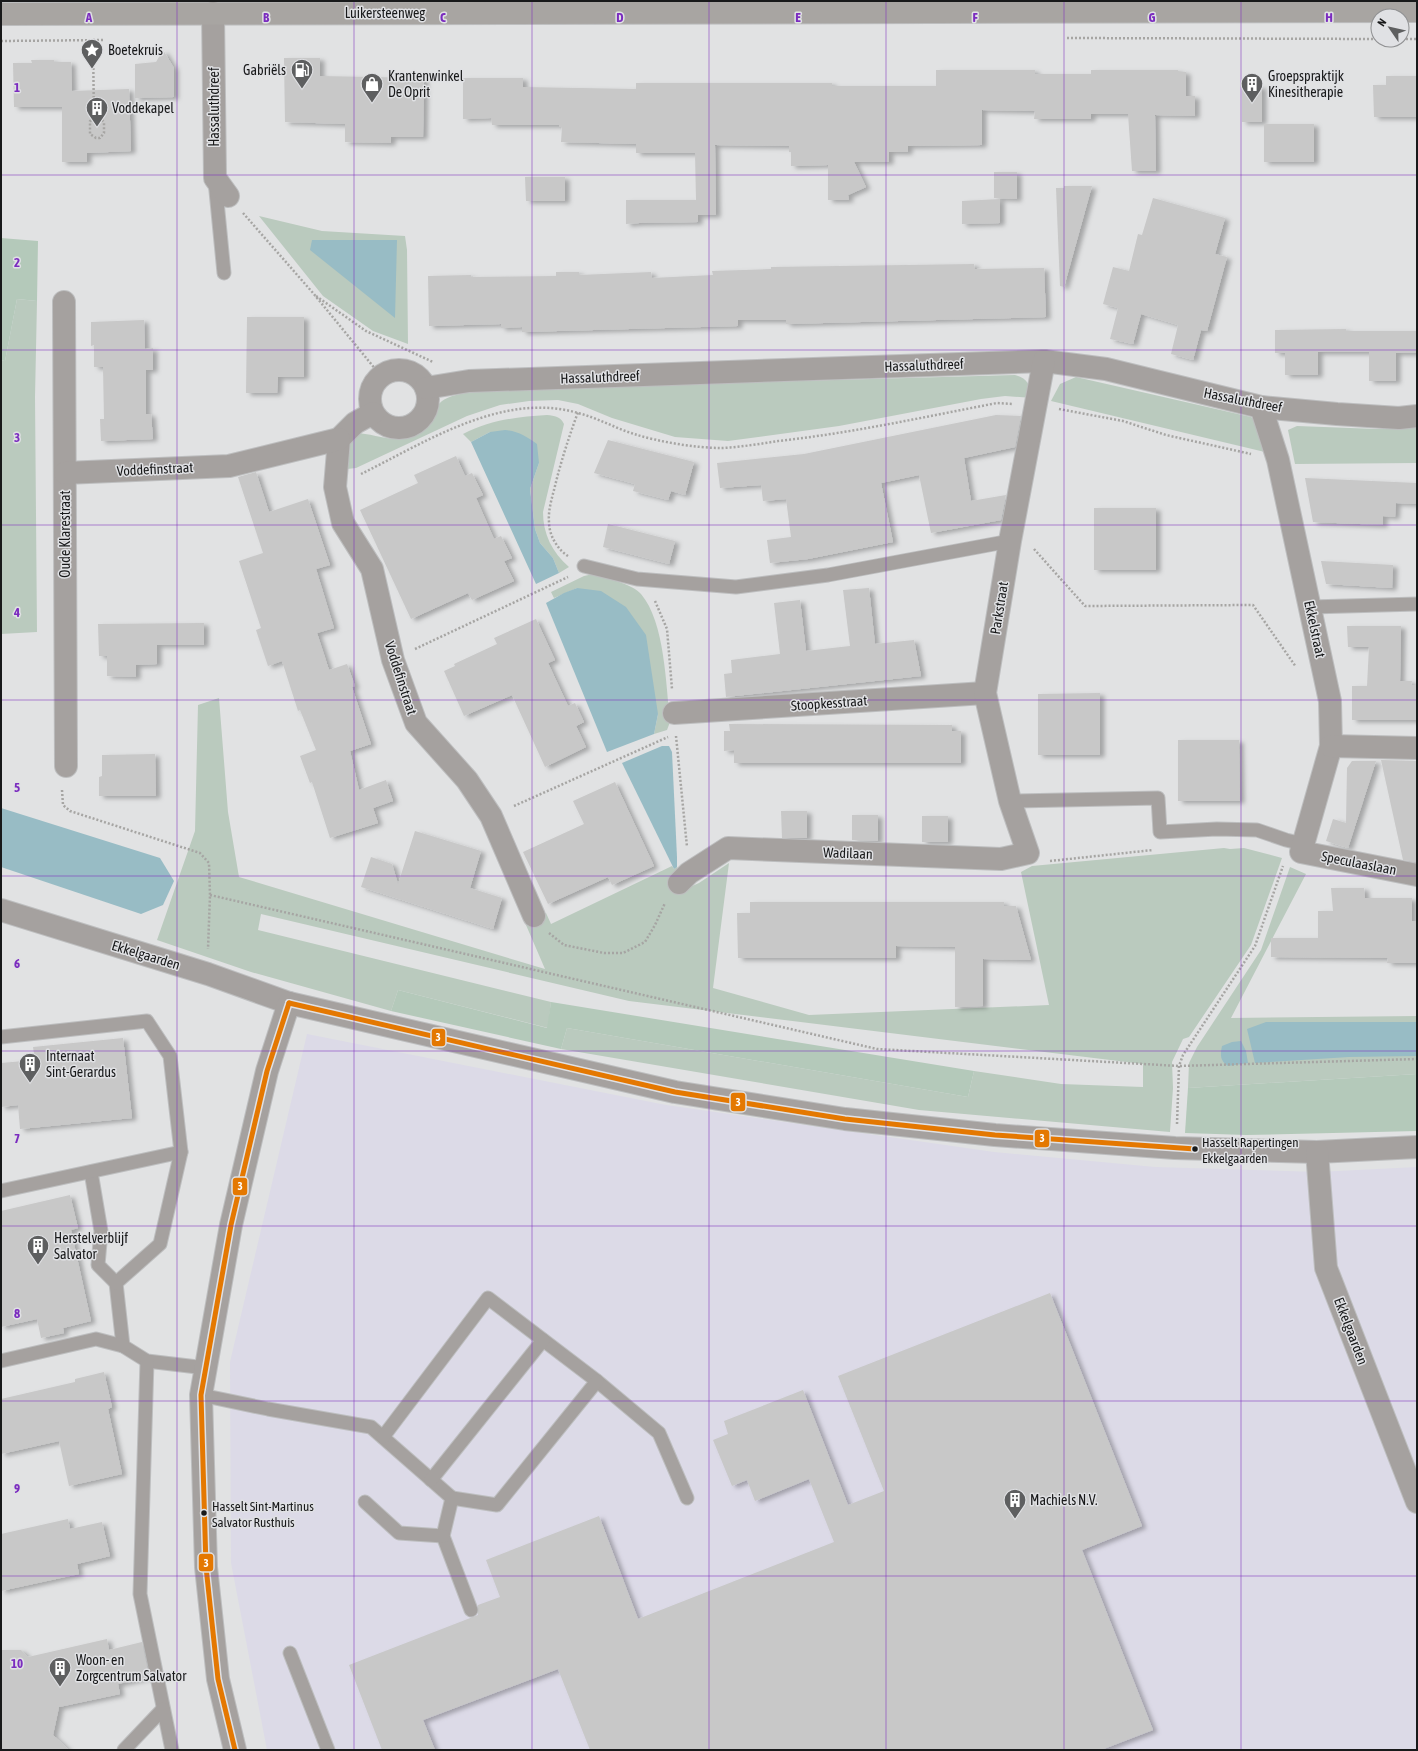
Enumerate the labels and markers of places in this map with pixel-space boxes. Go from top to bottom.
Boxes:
place icon: Boetekruis [79,37,105,70]
place label: Boetekruis [108,42,163,58]
fuel station icon: Gabriëls [289,57,315,90]
place label: Gabriëls [243,62,286,78]
place label: Krantenwinkel De Oprit [388,68,464,100]
place label: Groepspraktijk Kinesitherapie [1268,68,1344,100]
shop icon: Krantenwinkel De Oprit [359,71,385,104]
building icon: Groepspraktijk Kinesitherapie [1239,71,1265,104]
building icon: Voddekapel [84,95,110,128]
place label: Voddekapel [112,100,174,116]
place label: Internaat Sint-Gerardus [46,1048,116,1080]
building icon: Internaat Sint-Gerardus [17,1051,43,1084]
place label: Hasselt Rapertingen Ekkelgaarden [1202,1135,1299,1166]
marker: Hasselt Rapertingen Ekkelgaarden [1190,1144,1200,1154]
place label: Herstelverblijf Salvator [54,1230,128,1262]
building icon: Herstelverblijf Salvator [25,1233,51,1266]
building icon: Machiels N.V. [1002,1487,1028,1520]
place label: Machiels N.V. [1030,1492,1098,1508]
place label: Hasselt Sint-Martinus Salvator Rusthuis [212,1499,314,1530]
marker: Hasselt Sint-Martinus Salvator Rusthuis [199,1508,209,1518]
place label: Woon- en Zorgcentrum Salvator [76,1652,187,1684]
building icon: Woon- en Zorgcentrum Salvator [47,1655,73,1688]

